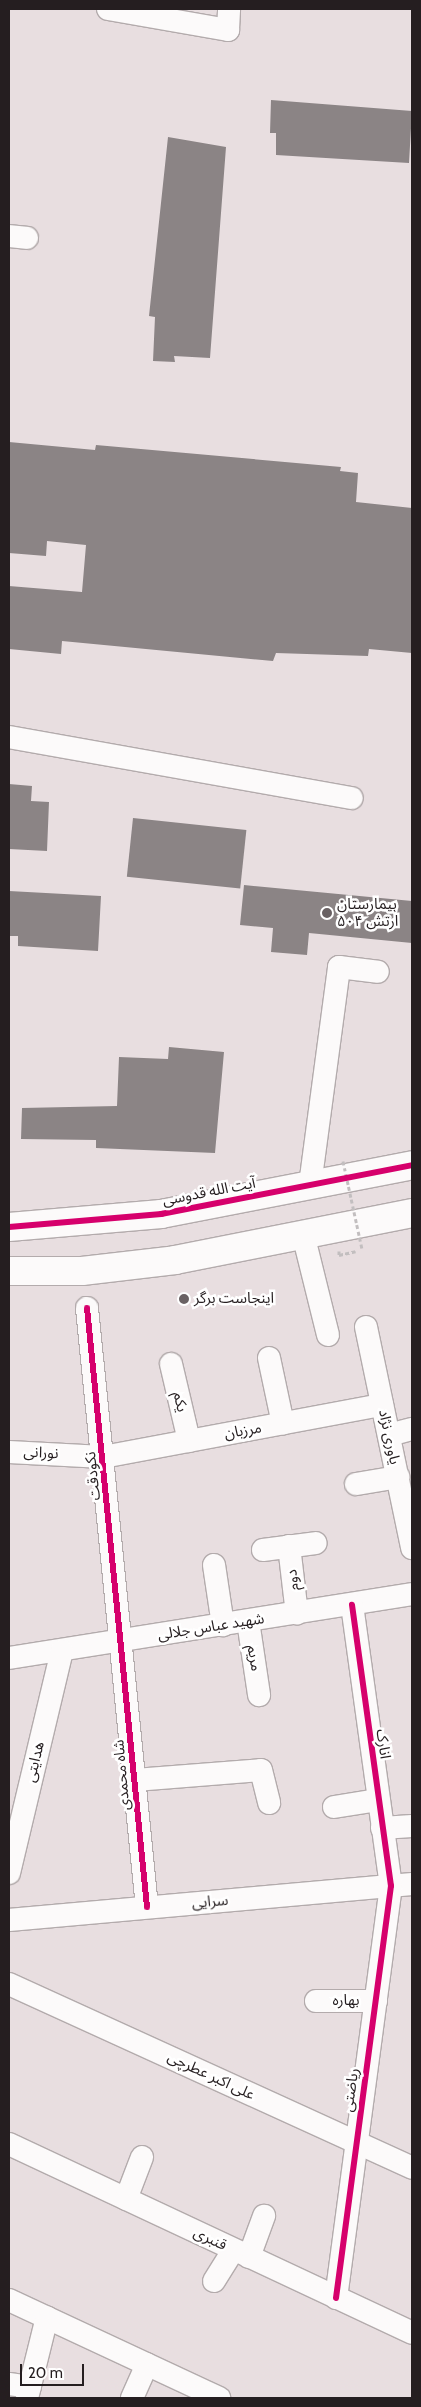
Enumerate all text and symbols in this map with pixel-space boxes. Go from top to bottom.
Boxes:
place label: بیمارستان ۵۰۴ ارتش [337,895,398,930]
marker: بیمارستان ۵۰۴ ارتش [321,907,333,919]
street label: آیت الله قدوسی [161,1174,257,1210]
place label: اینجاست برگر [194,1290,274,1308]
marker: اینجاست برگر [178,1293,190,1305]
street label: یکم [169,1390,191,1414]
street label: یاوری نژاد [374,1408,404,1466]
street label: مرزبان [223,1419,263,1443]
street label: نورانی [23,1443,59,1463]
street label: نکودقت [81,1451,105,1501]
street label: دوم [283,1568,303,1592]
street label: شهید عباس جلالی [156,1610,266,1644]
street label: مریم [243,1644,265,1672]
street label: انارک [372,1728,394,1760]
street label: شاه محمدی [110,1739,134,1811]
street label: هدایتی [22,1740,48,1784]
street label: سرایی [191,1891,229,1913]
street label: بهاره [333,1992,359,2010]
street label: علی اکبر عطرچی [165,2048,257,2104]
street label: ریاضتی [339,2067,363,2113]
street label: قنبری [191,2224,229,2254]
scale bar [22,2354,86,2386]
text: 20 m [28,2364,63,2382]

